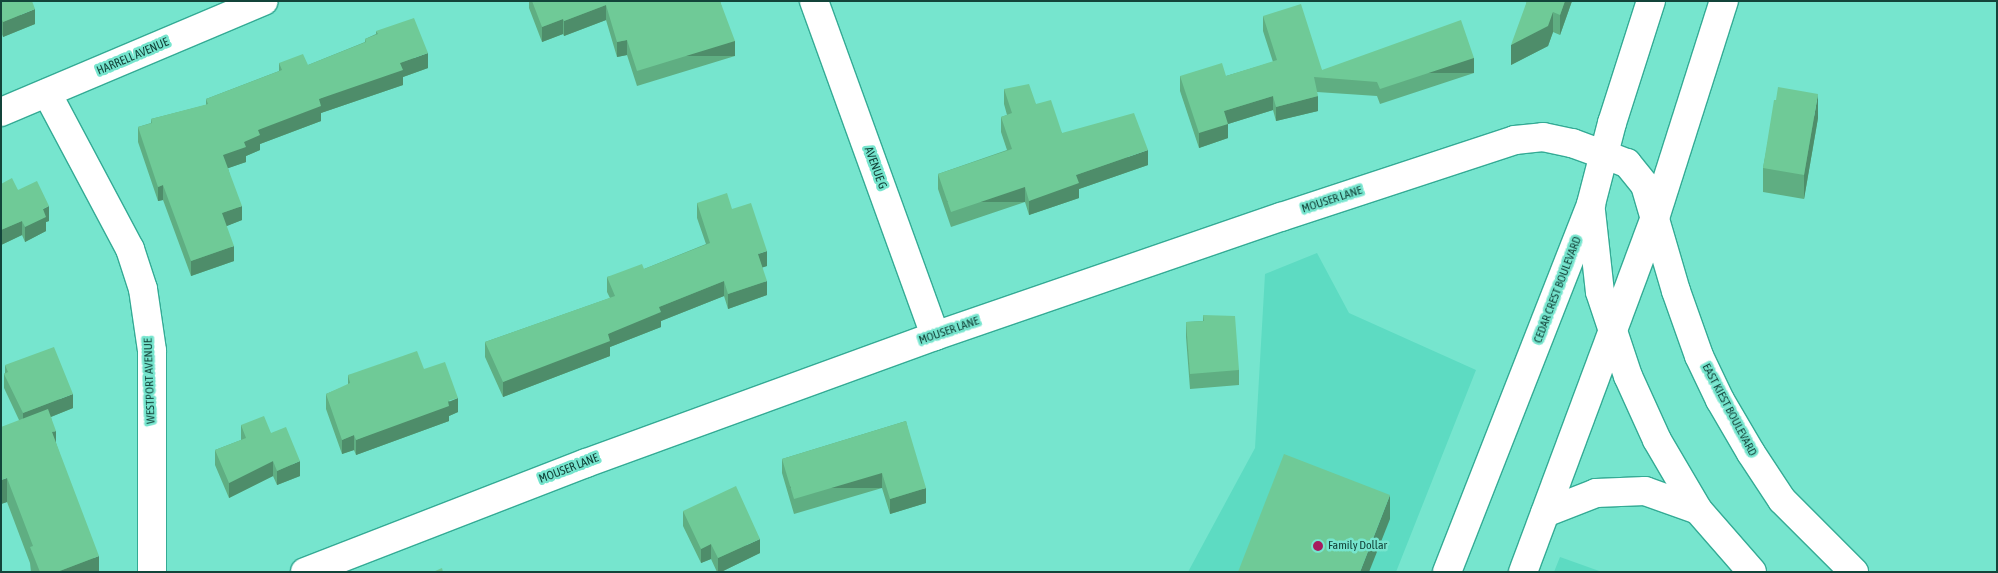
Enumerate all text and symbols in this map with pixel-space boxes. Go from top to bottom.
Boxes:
street label: HARRELL AVENUE [95,35,171,79]
street label: AVENUE G [861,145,889,191]
street label: MOUSER LANE [1300,183,1364,217]
street label: CEDAR CREST BOULEVARD [1531,235,1585,345]
street label: MOUSER LANE [917,314,981,348]
street label: WESTPORT AVENUE [141,338,159,424]
street label: EAST KIEST BOULEVARD [1699,361,1759,459]
street label: MOUSER LANE [537,451,601,487]
place label: Family Dollar [1328,539,1387,553]
marker: Family Dollar [1312,540,1324,552]

